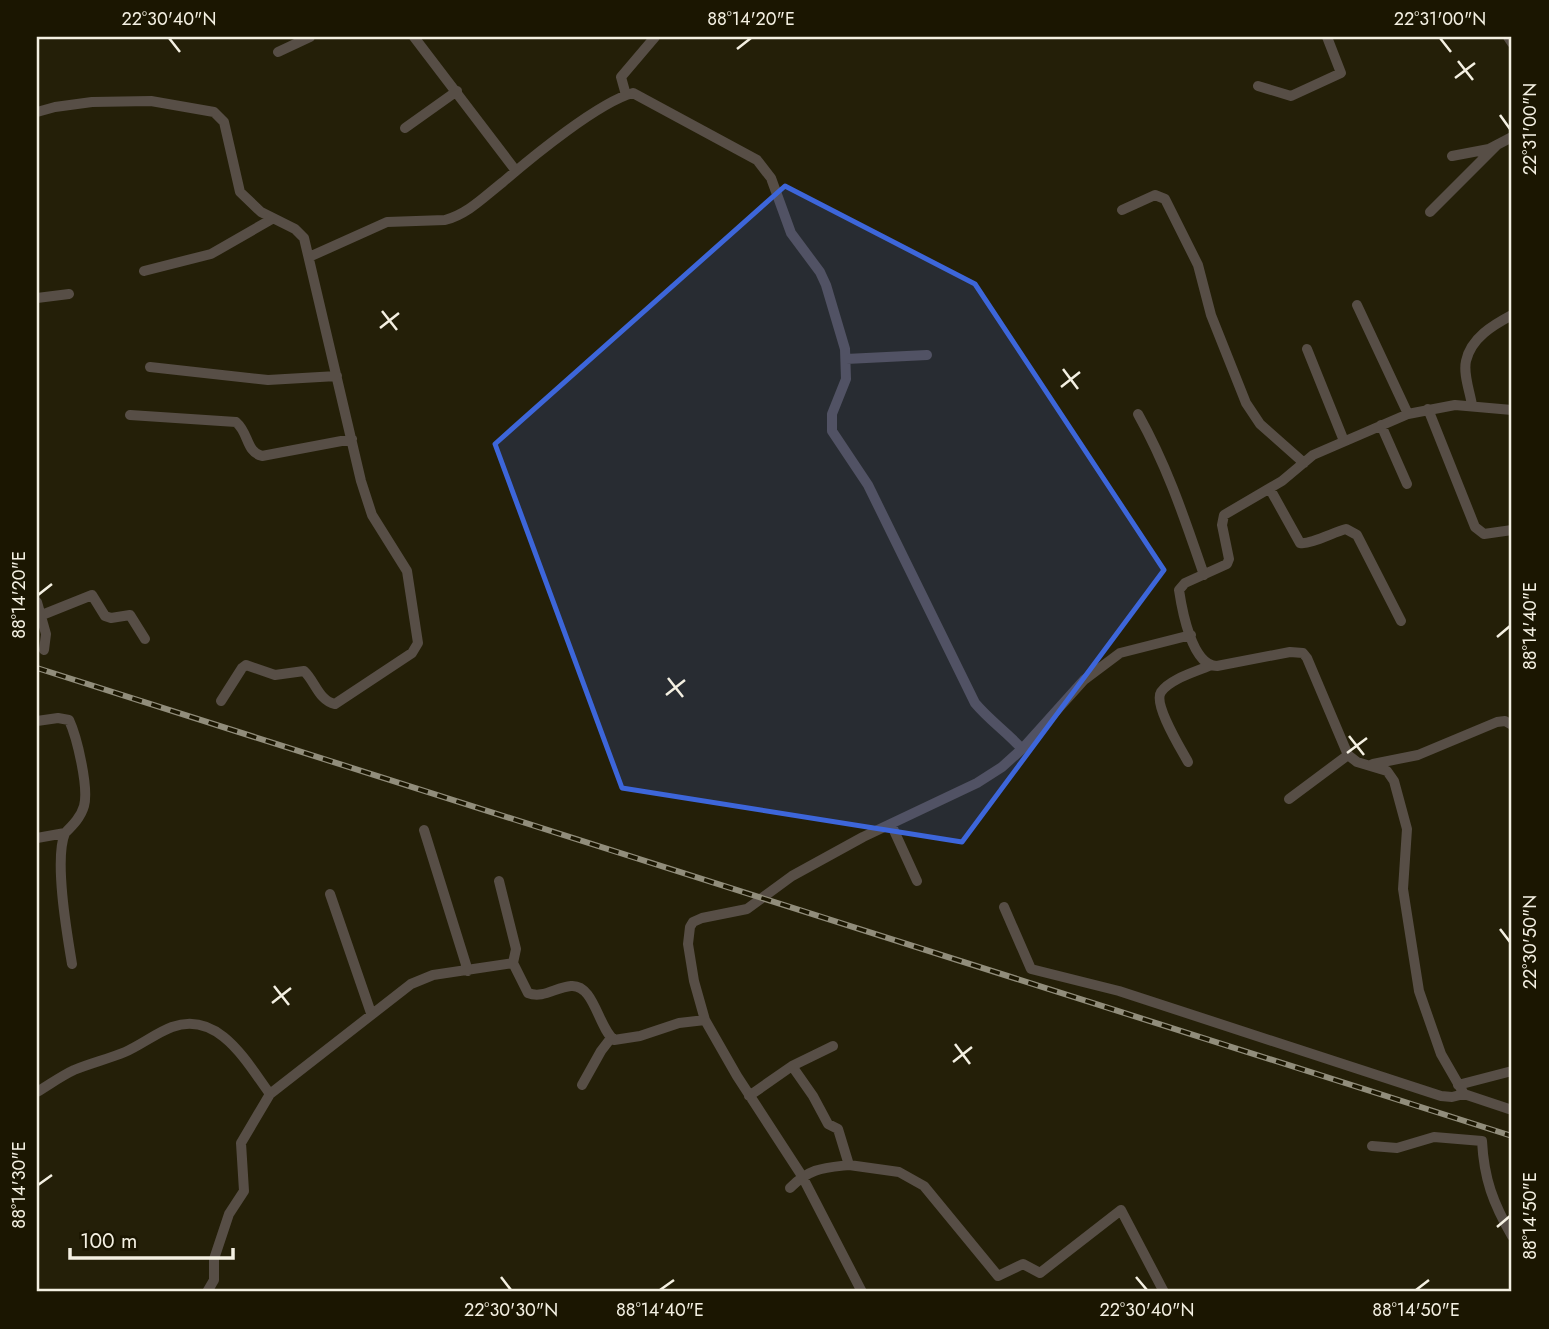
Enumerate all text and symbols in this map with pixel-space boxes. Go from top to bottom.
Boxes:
text: 22°30'40"N [122,6,216,32]
text: 88°14'20"E [707,6,795,32]
text: 22°31'00"N [1394,6,1486,32]
text: 22°31'00"N [1517,83,1543,175]
text: 88°14'20"E [6,551,32,639]
text: 88°14'40"E [1517,582,1543,670]
text: 22°30'50"N [1517,895,1543,989]
text: 88°14'30"E [6,1141,32,1229]
text: 88°14'50"E [1517,1172,1543,1260]
scale bar [70,1217,233,1261]
text: 100 m [80,1226,137,1256]
text: 22°30'30"N [464,1297,558,1323]
text: 88°14'40"E [616,1297,704,1323]
text: 22°30'40"N [1100,1297,1194,1323]
text: 88°14'50"E [1372,1297,1460,1323]

